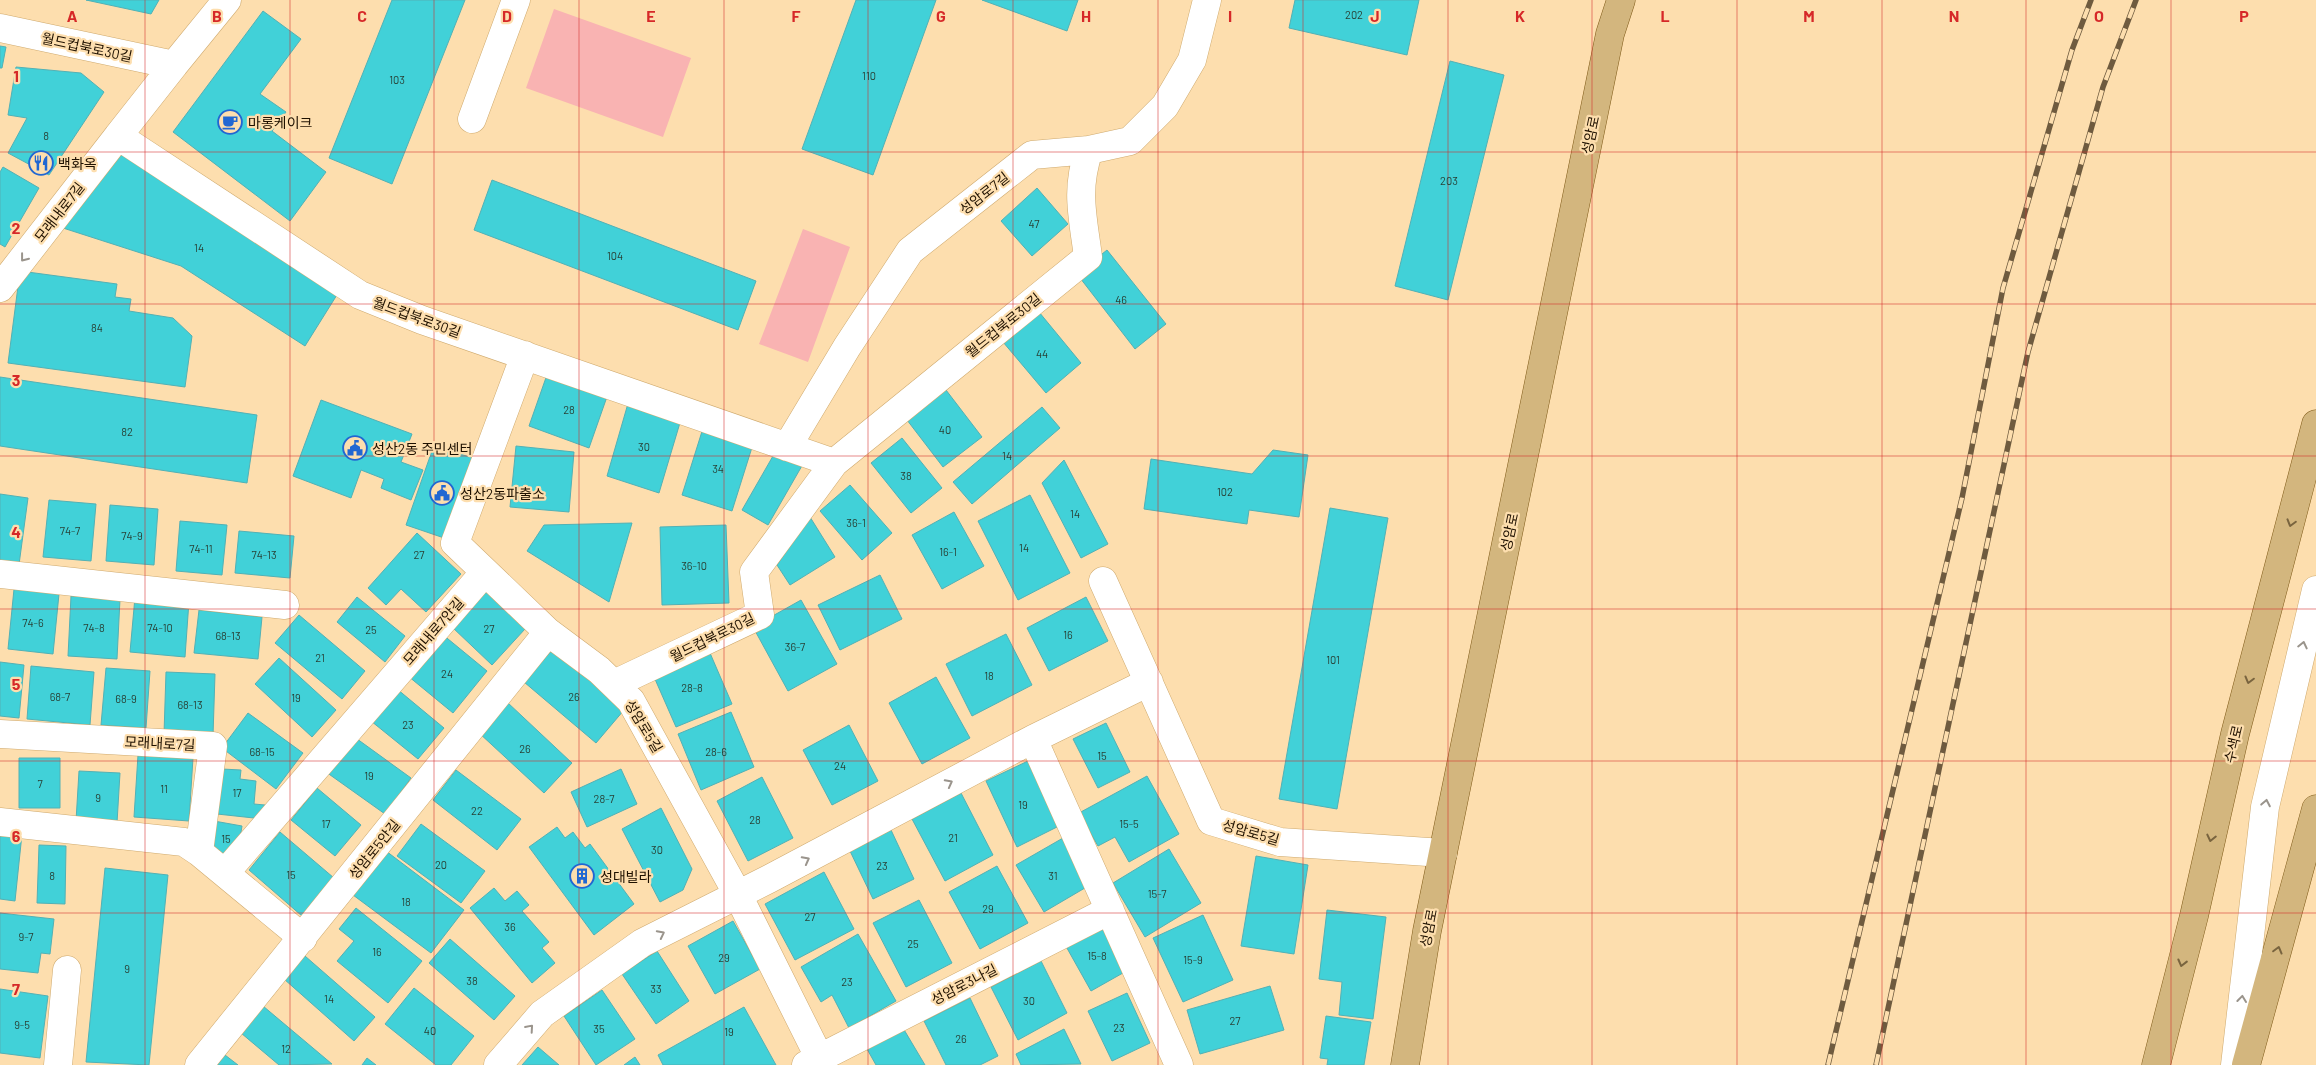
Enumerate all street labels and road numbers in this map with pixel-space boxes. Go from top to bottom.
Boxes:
street label: 월드컵북로30길 [40,29,134,65]
street label: 성암로 [1578,114,1602,156]
street label: 성암로7길 [956,168,1012,218]
street label: 모래내로7길 [30,179,88,245]
street label: 월드컵북로30길 [962,289,1044,361]
street label: 월드컵북로30길 [371,293,463,341]
street label: 성암로 [1497,511,1521,553]
street label: 모래내로7안길 [399,594,467,668]
street label: 월드컵북로30길 [667,609,757,665]
street label: 성암로5길 [622,696,666,756]
street label: 수색로 [2220,723,2246,765]
street label: 모래내로7길 [124,733,196,753]
street label: 성암로5안길 [345,816,403,882]
street label: 성암로5길 [1220,816,1282,848]
street label: 성암로 [1416,907,1440,949]
street label: 성암로3나길 [928,960,1000,1008]

